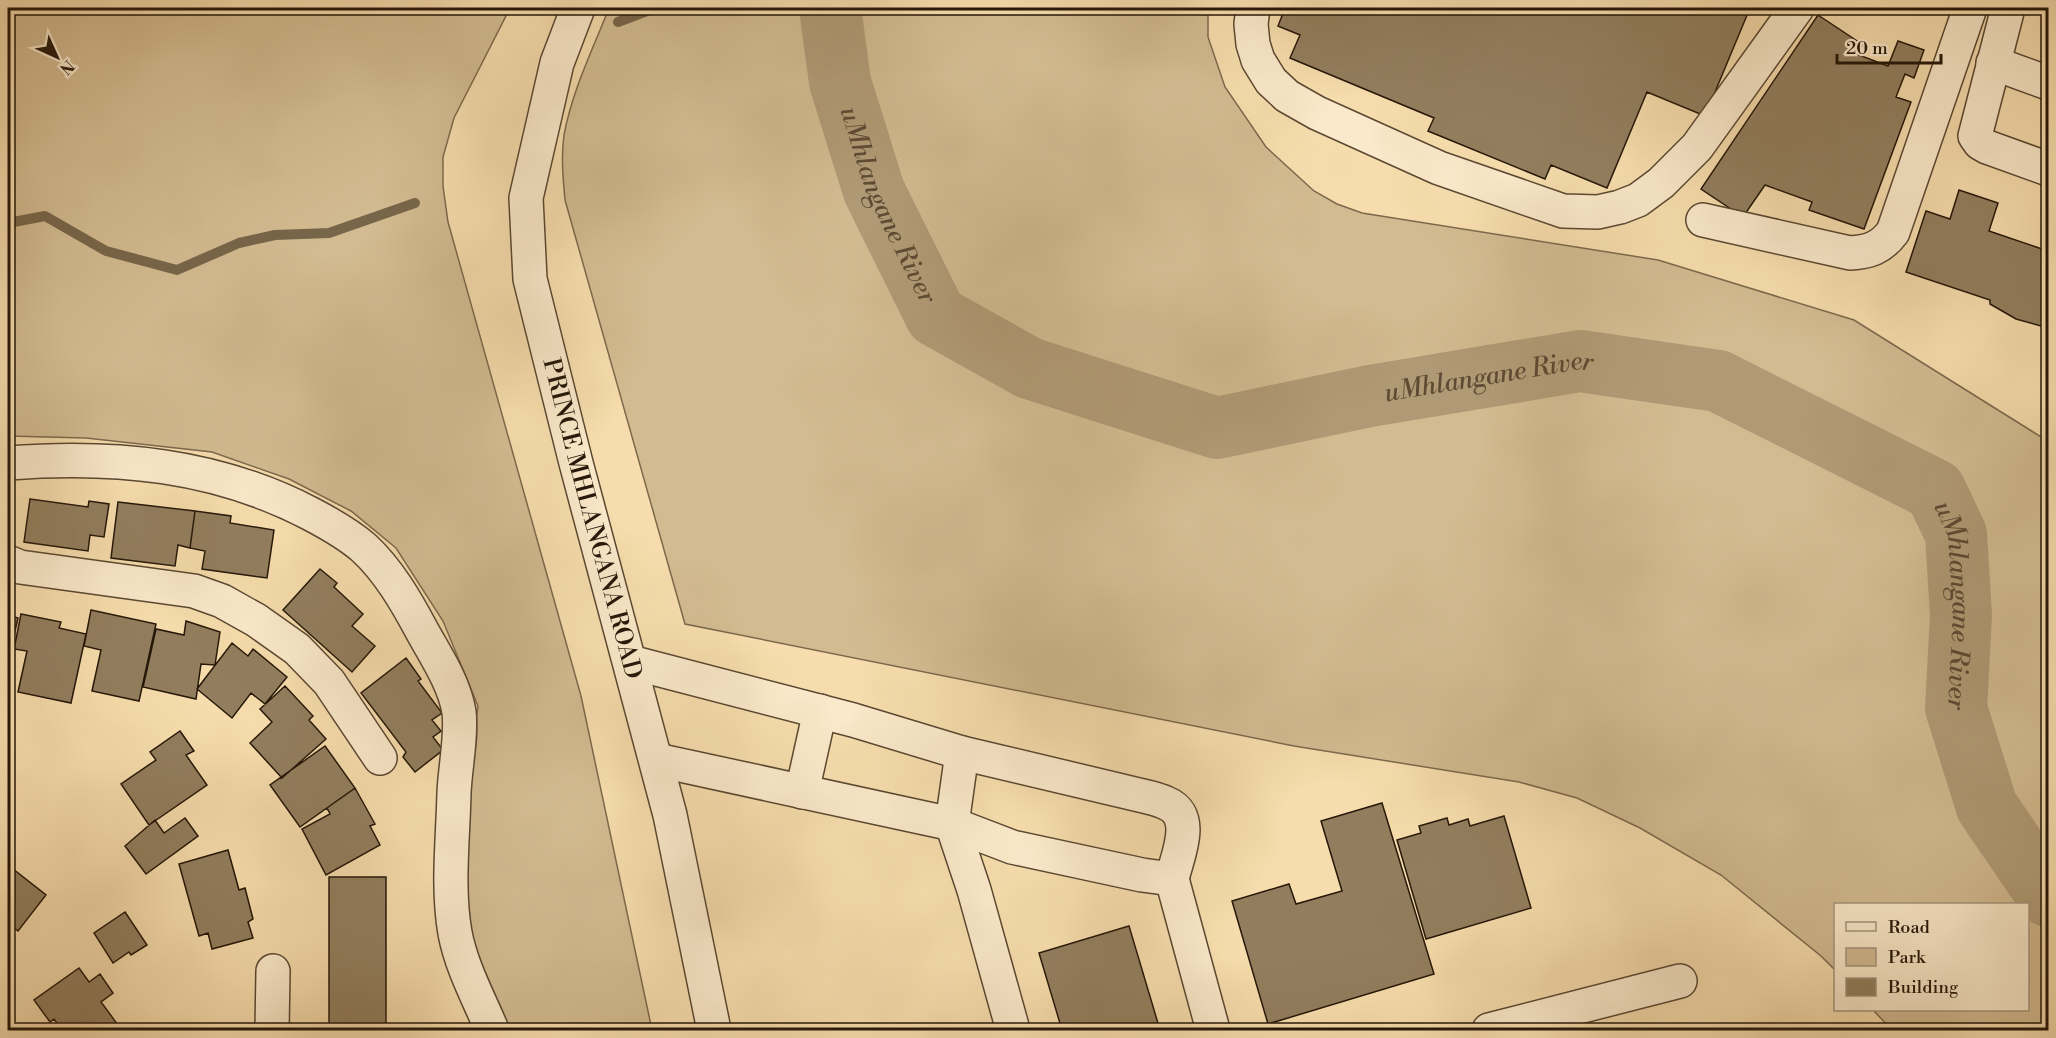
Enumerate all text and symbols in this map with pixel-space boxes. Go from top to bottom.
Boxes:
north arrow [27,27,87,87]
scale bar [1837,27,1940,65]
text: 20 m [1846,37,1888,60]
text: N [55,55,78,79]
water label: uMhlangane River [833,103,944,310]
water label: uMhlangane River [1382,345,1596,409]
street label: PRINCE MHLANGANA ROAD [535,355,648,682]
water label: uMhlangane River [1926,495,1977,712]
legend [1834,903,2029,1011]
text: Road [1888,916,1931,939]
text: Park [1888,946,1927,969]
text: Building [1887,976,1959,999]

